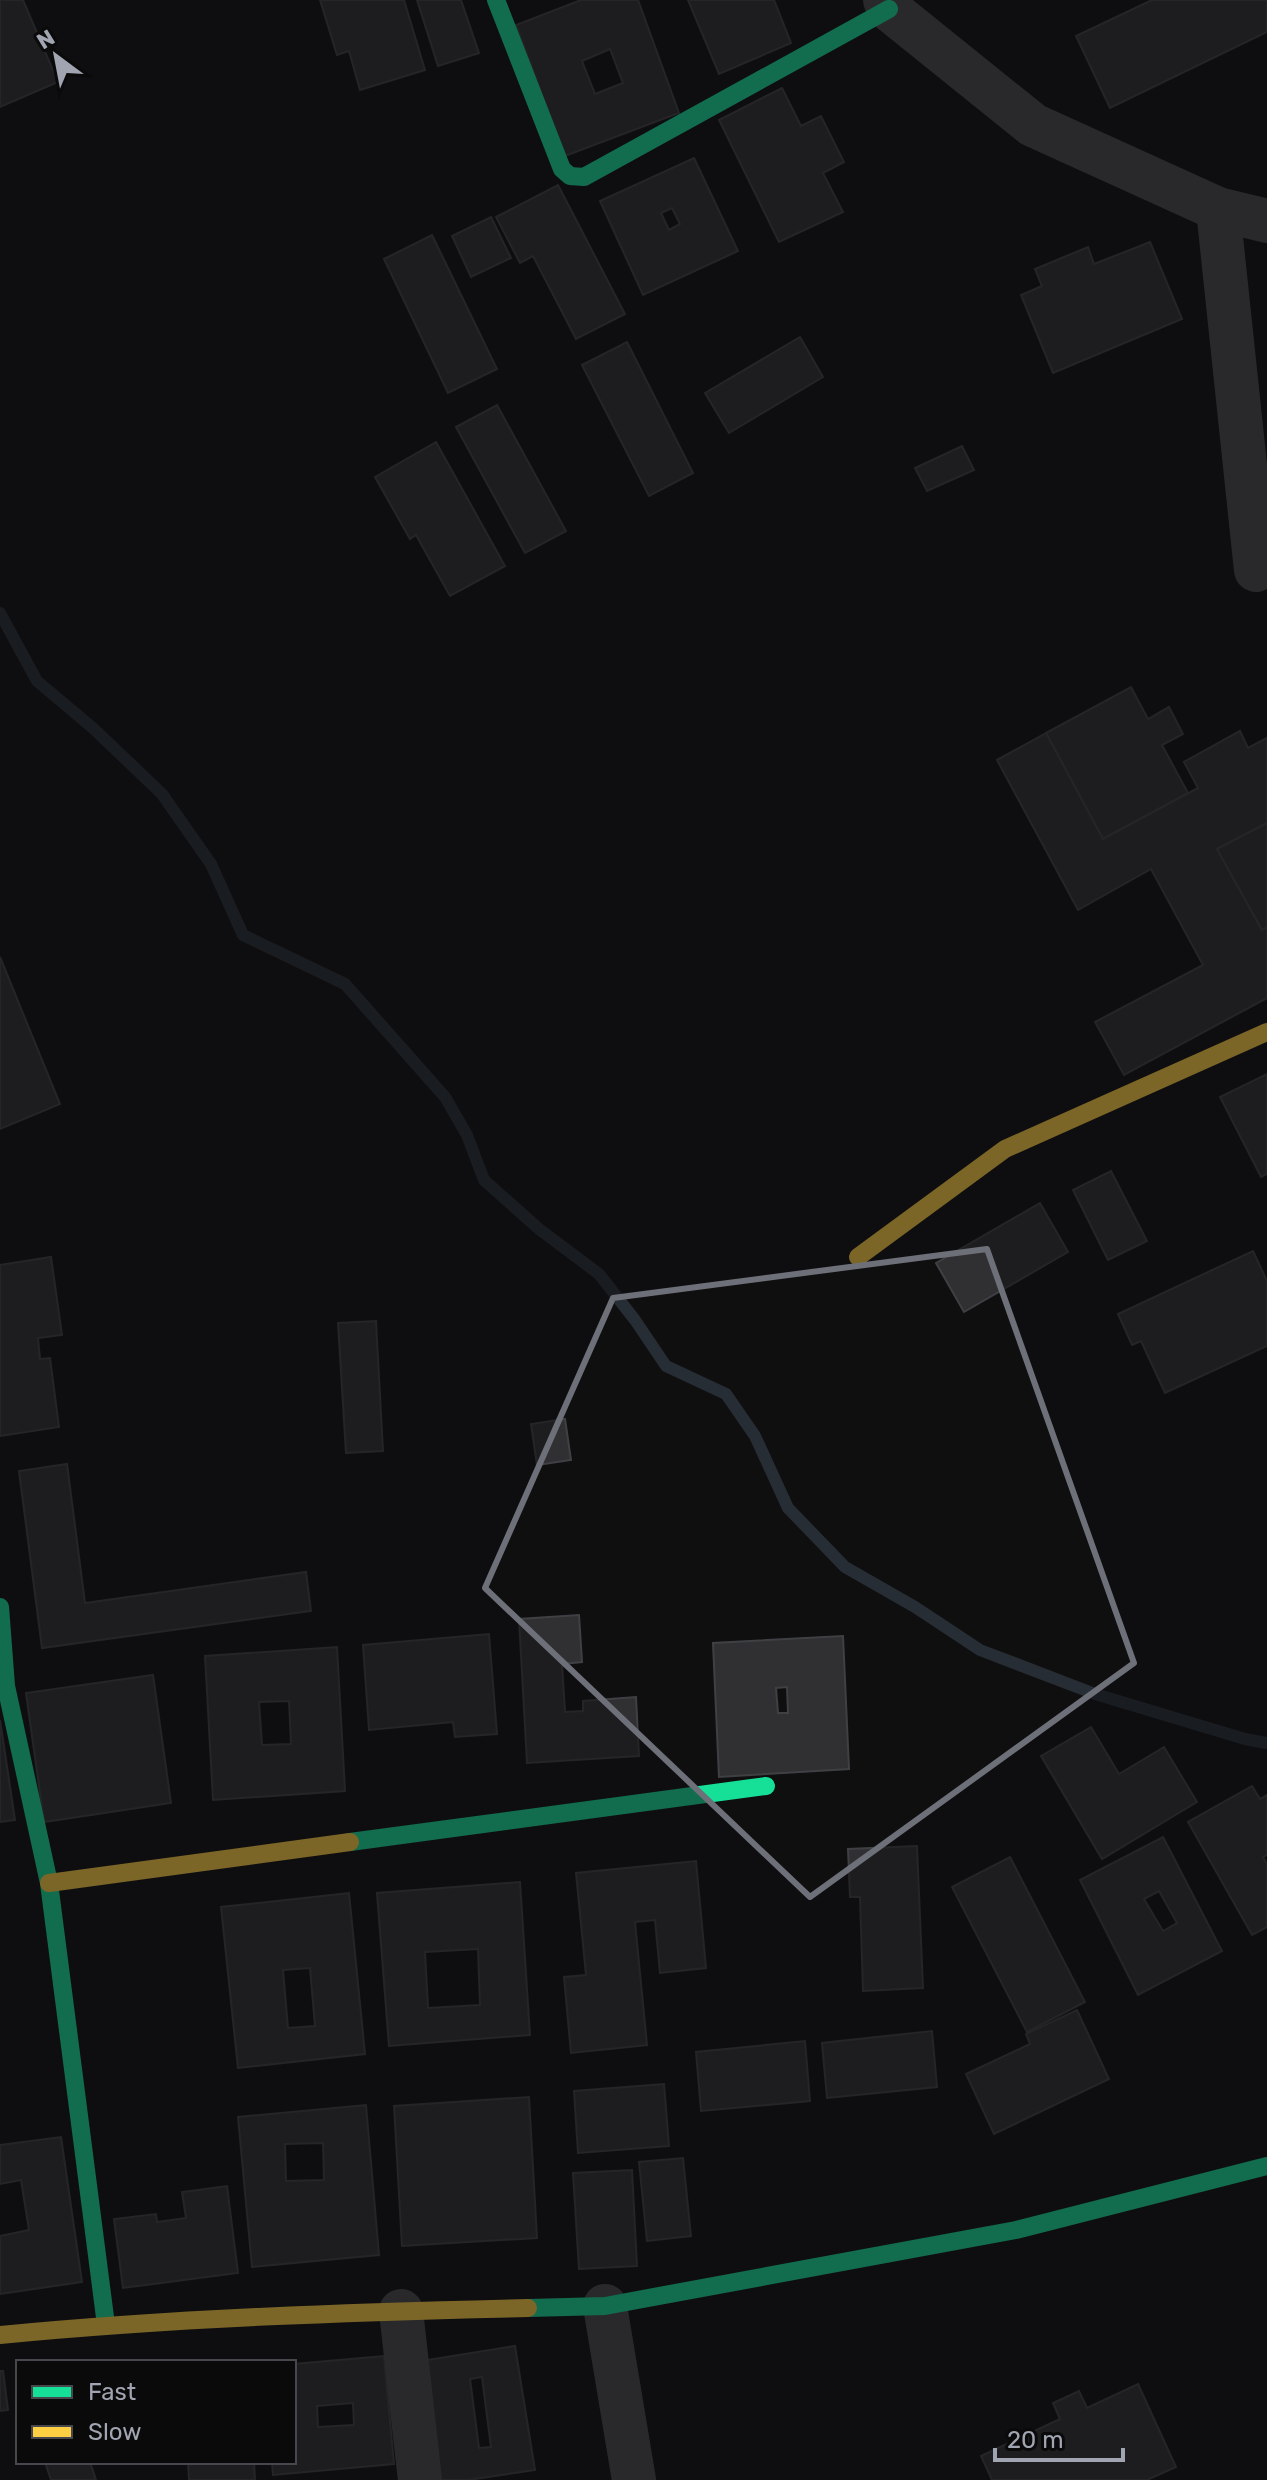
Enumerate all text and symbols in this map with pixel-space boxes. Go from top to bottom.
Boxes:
north arrow [16,16,96,96]
text: N [32,24,60,55]
legend [16,2360,296,2464]
text: Fast [88,2378,136,2406]
scale bar [995,2412,1123,2462]
text: Slow [88,2418,141,2446]
text: 20 m [1007,2426,1064,2454]

